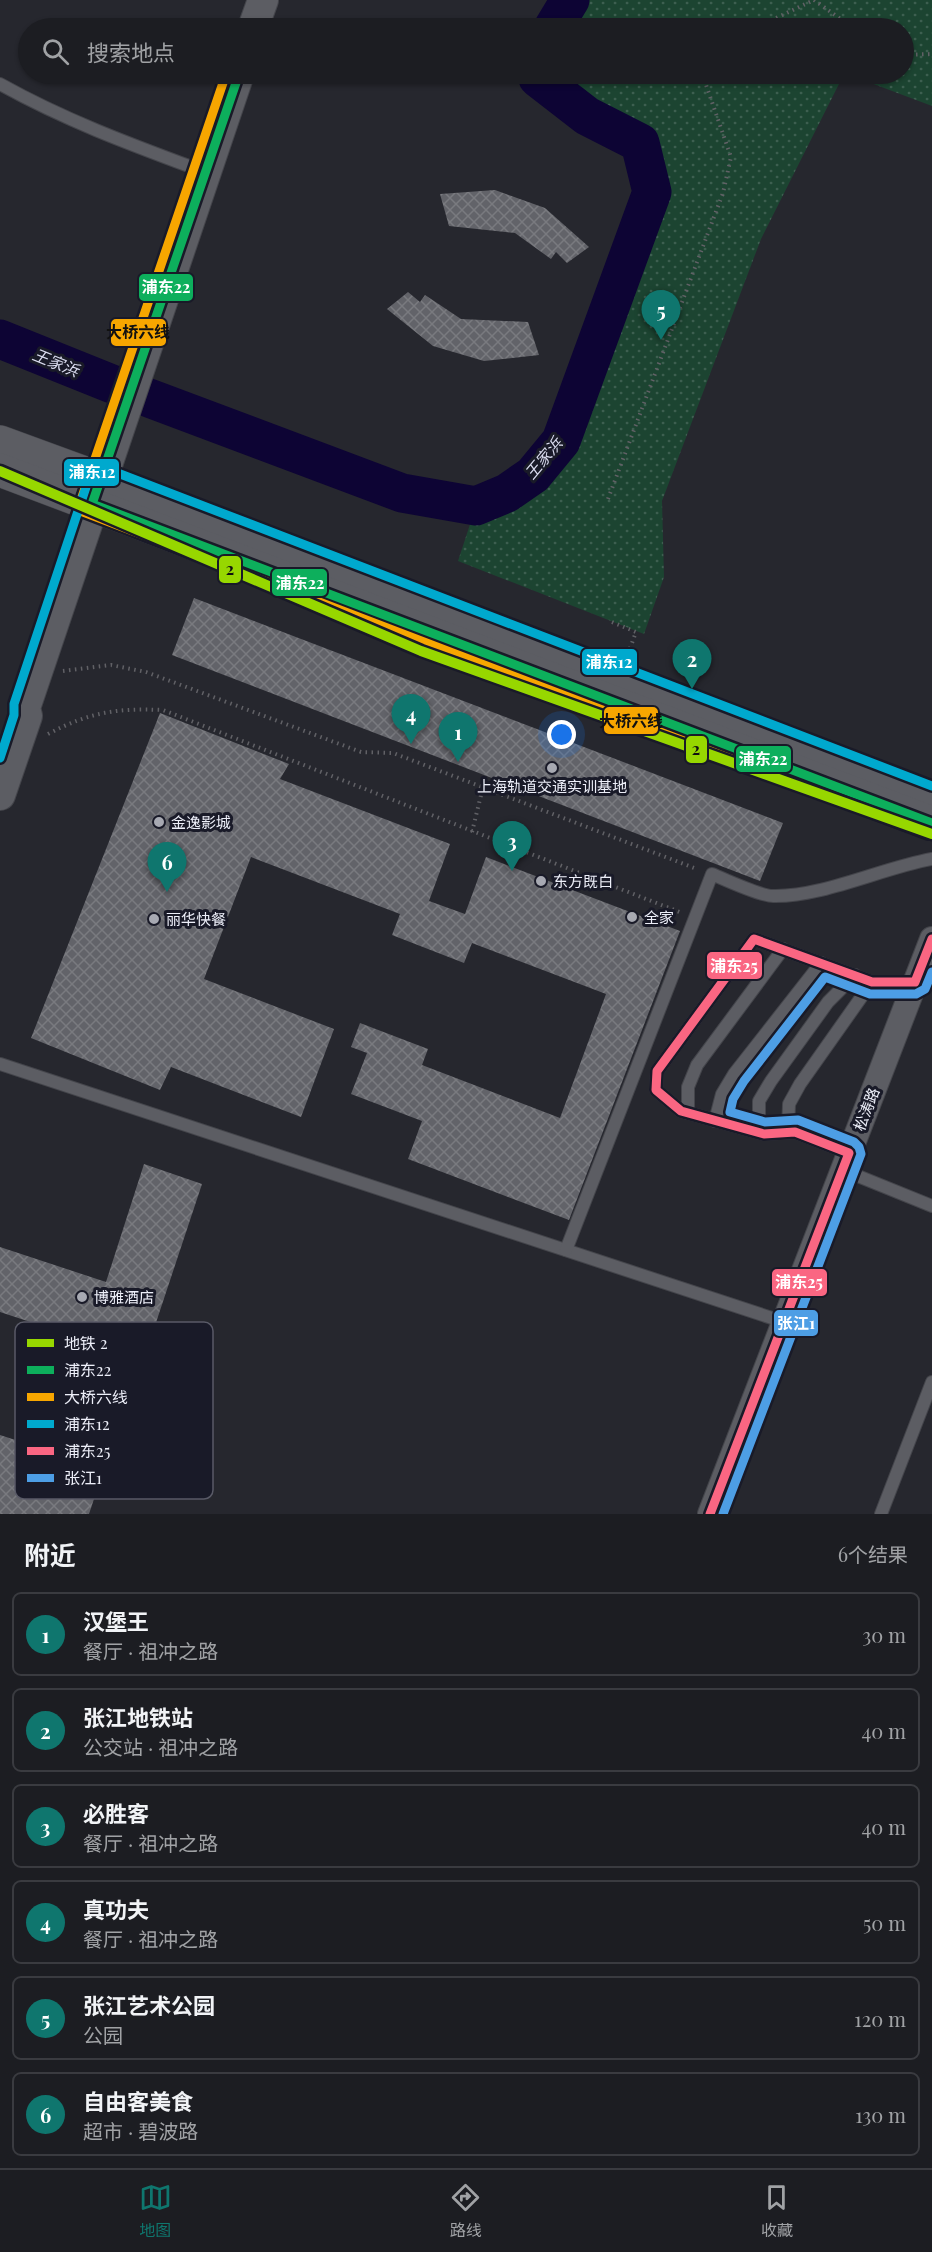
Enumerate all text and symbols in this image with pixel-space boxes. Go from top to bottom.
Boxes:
search box [18,18,914,84]
icon: search [39,35,72,68]
text: 搜索地点 [87,37,175,67]
line badge: 浦东22 [138,273,194,302]
text: 浦东22 [142,276,190,297]
pin: 5 [642,290,680,340]
line badge: 大桥六线 [110,318,167,347]
text: 大桥六线 [106,321,170,342]
water label: 王家浜 [30,343,84,381]
water label: 王家浜 [520,431,568,483]
line badge: 浦东12 [63,458,120,487]
text: 浦东12 [69,461,115,482]
line badge: 2 [218,555,242,584]
text: 2 [226,558,234,579]
line badge: 浦东22 [271,568,328,597]
text: 浦东22 [276,572,324,593]
pin: 2 [672,640,712,689]
line badge: 浦东12 [581,648,638,676]
text: 浦东12 [586,651,632,672]
pin: 4 [392,694,430,744]
line badge: 大桥六线 [603,706,659,735]
text: 大桥六线 [599,710,663,731]
pin: 1 [438,712,478,762]
your location [547,720,576,749]
line badge: 2 [685,735,708,764]
text: 2 [692,738,700,759]
line badge: 浦东22 [735,745,792,773]
text: 浦东22 [739,748,787,769]
marker: 上海轨道交通实训基地 [545,761,559,775]
place label: 上海轨道交通实训基地 [477,776,627,796]
place label: 金逸影城 [171,812,231,832]
marker: 金逸影城 [152,815,166,829]
pin: 3 [492,822,532,871]
pin: 6 [148,842,186,892]
place label: 东方既白 [553,871,613,891]
marker: 东方既白 [534,874,548,888]
place label: 全家 [644,907,674,927]
place label: 丽华快餐 [166,909,226,929]
marker: 全家 [625,910,639,924]
marker: 丽华快餐 [147,912,161,926]
line badge: 浦东25 [706,951,763,980]
text: 浦东25 [710,955,758,976]
street label: 松涛路 [849,1084,883,1134]
line badge: 浦东25 [771,1268,828,1297]
text: 浦东25 [775,1271,823,1292]
place label: 博雅酒店 [94,1287,154,1307]
marker: 博雅酒店 [75,1290,89,1304]
line badge: 张江1 [773,1309,819,1337]
text: 张江1 [777,1312,815,1333]
legend [15,1322,213,1499]
text: 地铁 2 [64,1332,108,1353]
text: 浦东22 [64,1359,111,1380]
text: 大桥六线 [64,1386,128,1407]
text: 浦东12 [64,1413,110,1434]
text: 浦东25 [64,1440,110,1461]
text: 张江1 [64,1467,102,1488]
text: 附近 [24,1537,76,1572]
text: 6个结果 [838,1540,908,1567]
text: 汉堡王 [83,1606,149,1636]
text: 1 [42,1621,49,1648]
text: 30 m [862,1621,906,1648]
text: 餐厅 · 祖冲之路 [83,1637,218,1664]
text: 张江地铁站 [83,1702,193,1732]
text: 2 [40,1717,51,1744]
text: 40 m [861,1717,906,1744]
text: 公交站 · 祖冲之路 [83,1733,238,1760]
text: 必胜客 [83,1798,149,1828]
text: 3 [41,1813,50,1840]
text: 40 m [861,1813,906,1840]
text: 餐厅 · 祖冲之路 [83,1829,218,1856]
text: 真功夫 [83,1894,149,1924]
text: 4 [40,1909,51,1936]
text: 50 m [863,1909,906,1936]
text: 餐厅 · 祖冲之路 [83,1925,218,1952]
text: 张江艺术公园 [83,1990,215,2020]
text: 5 [41,2005,50,2032]
text: 120 m [854,2005,906,2032]
text: 公园 [83,2021,123,2048]
text: 自由客美食 [83,2086,193,2116]
text: 6 [40,2101,51,2128]
text: 130 m [855,2101,906,2128]
text: 超市 · 碧波路 [83,2117,198,2144]
tab: 地图 [139,2181,172,2241]
tab: 路线 [449,2181,482,2241]
tab: 收藏 [760,2181,793,2241]

